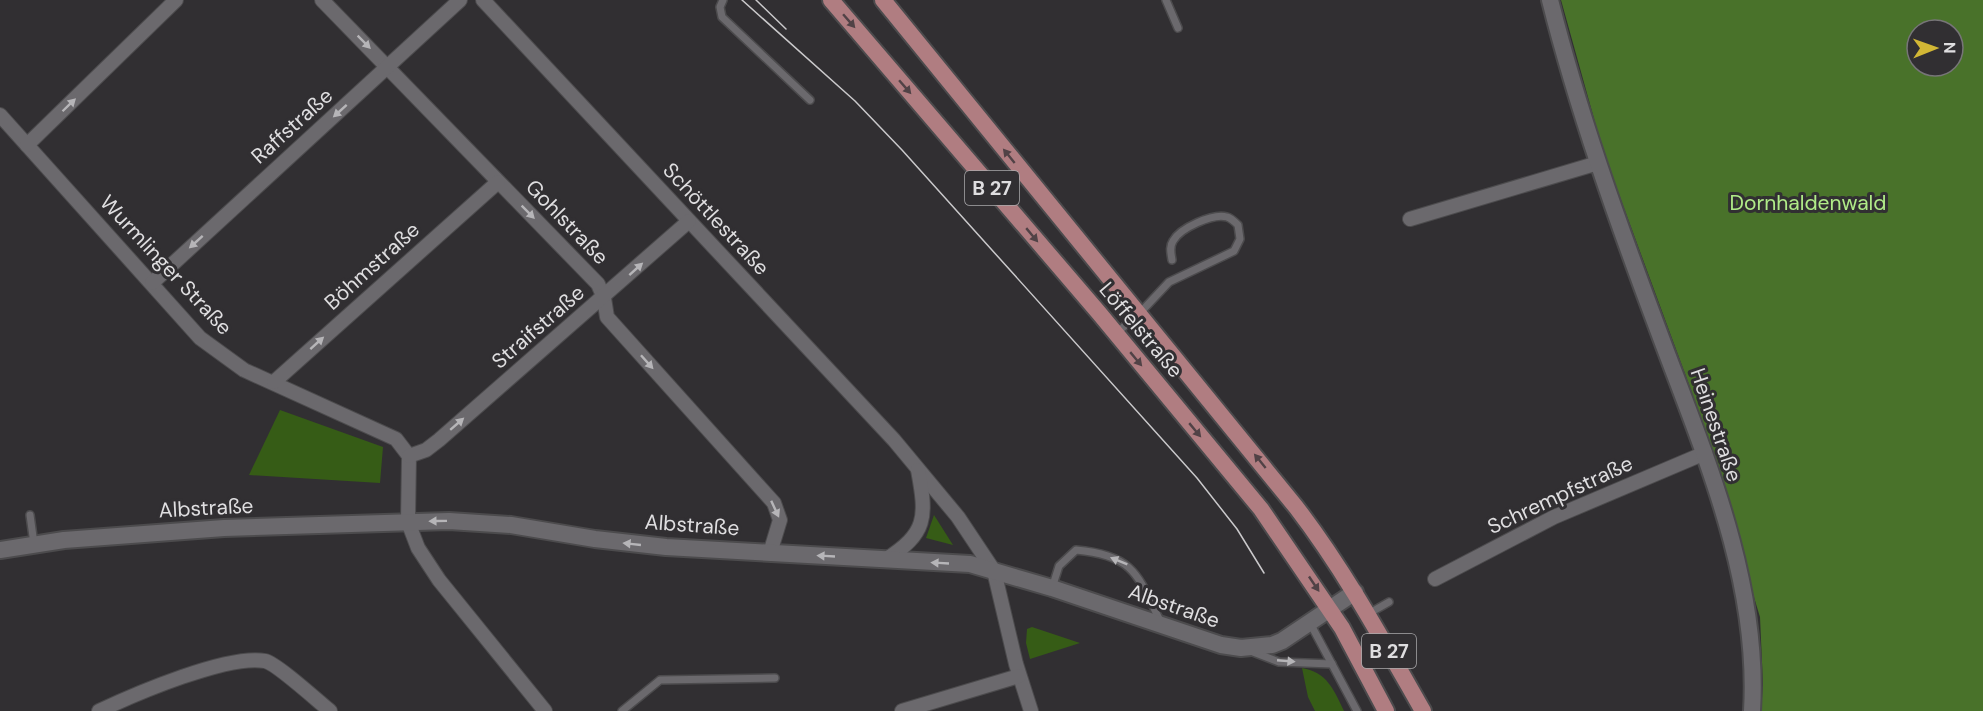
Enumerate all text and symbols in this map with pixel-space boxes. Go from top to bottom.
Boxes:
one-way arrow [842,13,855,28]
north arrow [1905,18,1965,78]
one-way arrow [356,34,370,48]
text: N [1939,42,1960,54]
one-way arrow [898,79,911,94]
street label: Raffstraße [245,82,339,170]
one-way arrow [61,98,75,112]
one-way arrow [333,104,348,117]
one-way arrow [1003,148,1016,163]
street label: Schöttlestraße [657,157,776,281]
road number: B 27 [965,171,1019,205]
street label: Gohlstraße [519,173,615,271]
street label: Wurmlinger Straße [94,189,238,341]
park label: Dornhaldenwald [1730,189,1886,217]
one-way arrow [521,205,536,219]
street label: Böhmstraße [318,216,426,316]
one-way arrow [1025,227,1038,242]
one-way arrow [189,235,204,248]
one-way arrow [628,263,643,276]
street label: Löffelstraße [1093,276,1189,384]
street label: Straifstraße [486,279,590,375]
one-way arrow [309,337,324,350]
one-way arrow [1130,351,1143,367]
one-way arrow [640,354,653,369]
street label: Heinestraße [1684,365,1749,486]
one-way arrow [449,418,464,431]
one-way arrow [1188,422,1201,437]
street label: Schrempfstraße [1483,449,1637,541]
one-way arrow [1253,453,1266,469]
street label: Albstraße [158,492,254,524]
one-way arrow [770,500,779,517]
street label: Albstraße [644,508,740,542]
one-way arrow [429,517,448,526]
one-way arrow [622,539,641,548]
one-way arrow [817,552,836,561]
one-way arrow [1109,556,1127,566]
one-way arrow [930,559,949,568]
one-way arrow [1308,576,1319,593]
street label: Albstraße [1125,577,1223,635]
road number: B 27 [1362,634,1416,668]
one-way arrow [1277,656,1296,666]

